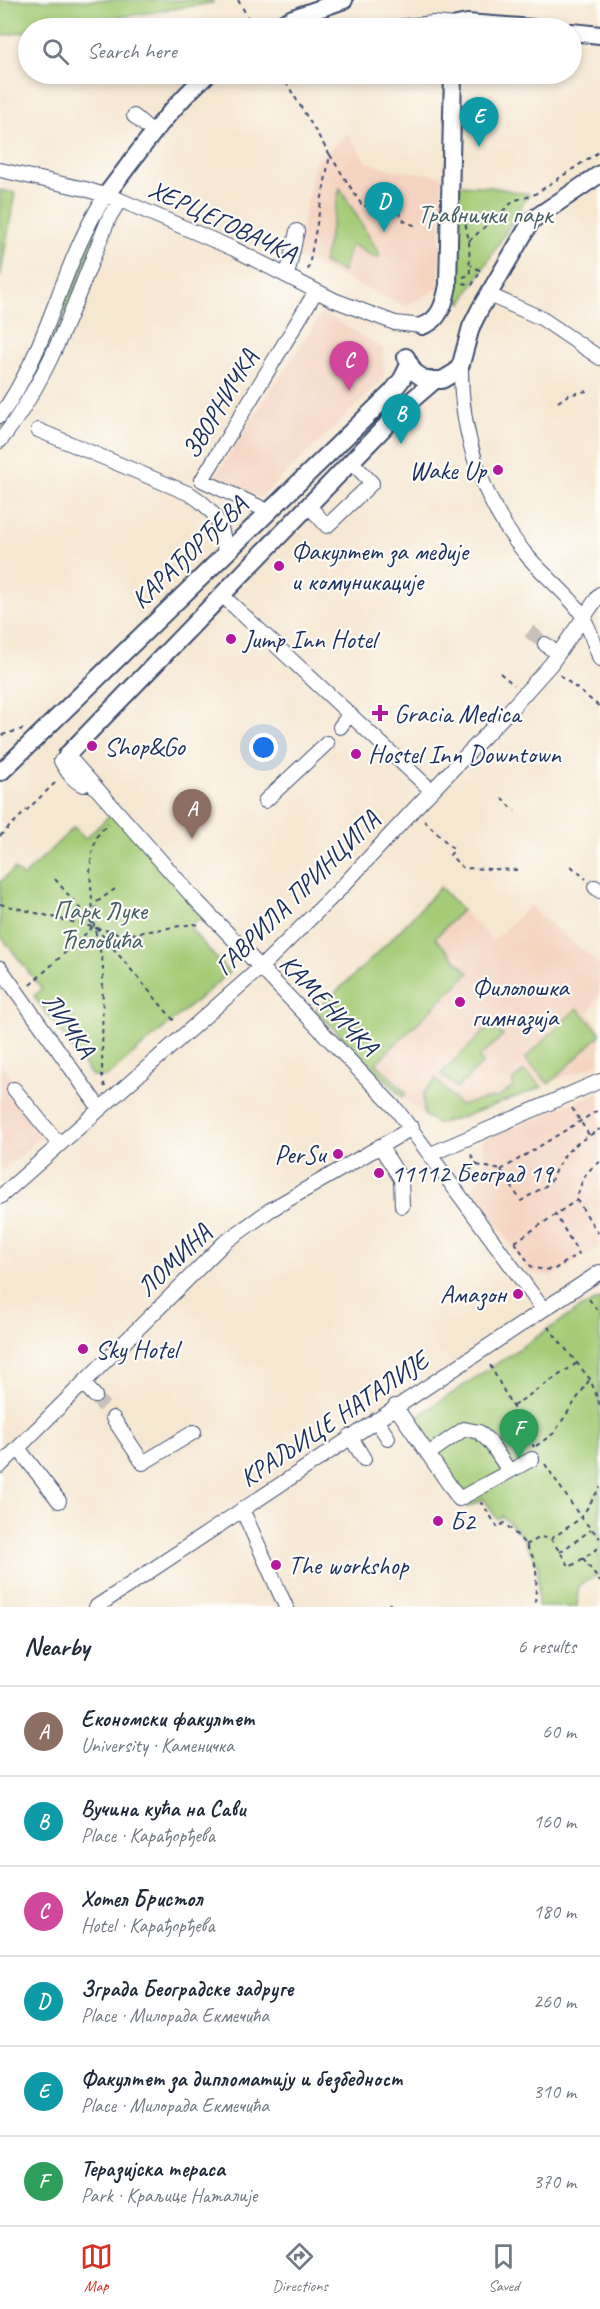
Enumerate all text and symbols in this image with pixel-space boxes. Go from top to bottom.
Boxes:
search box [18,18,582,84]
icon: search [39,35,72,68]
text: Search here [87,37,177,65]
pin: E [460,98,498,147]
street label: ХЕРЦЕГОВАЧКА [144,172,303,270]
pin: D [364,182,404,232]
park label: Травнички парк [418,198,555,231]
pin: C [330,342,368,391]
street label: ЗВОРНИЧКА [175,343,266,465]
pin: B [382,394,420,444]
place label: Wake Up [409,454,488,487]
marker: Wake Up [491,463,505,477]
street label: КАРАЂОРЂЕВА [124,488,255,616]
place label: Факултет за медије и комуникације [291,535,470,598]
marker: Факултет за медије и комуникације [272,559,286,573]
place label: Jump Inn Hotel [241,623,381,656]
marker: Jump Inn Hotel [224,632,238,646]
place label: Gracia Medica [394,697,523,730]
marker: Gracia Medica [371,704,389,722]
place label: Shop&Go [104,730,187,763]
your location [249,733,278,762]
place label: Hostel Inn Downtown [368,738,562,771]
marker: Shop&Go [85,739,99,753]
marker: Hostel Inn Downtown [349,747,363,761]
pin: A [172,790,212,839]
street label: ГАВРИЛА ПРИНЦИПА [207,803,387,983]
park label: Парк Луке Ћеловића [53,894,149,957]
street label: КАМЕНИЧКА [272,947,387,1064]
place label: Филолошка гимназија [472,971,570,1035]
street label: ЛИЧКА [35,986,104,1065]
marker: Филолошка гимназија [453,995,467,1009]
place label: PerSu [274,1138,328,1171]
marker: PerSu [331,1147,345,1161]
place label: 11112 Београд 19 [391,1157,555,1190]
marker: 11112 Београд 19 [372,1166,386,1180]
street label: ЛОМИНА [130,1216,219,1303]
place label: Амазон [440,1278,508,1311]
marker: Амазон [511,1287,525,1301]
place label: Sky Hotel [95,1333,182,1366]
marker: Sky Hotel [76,1342,90,1356]
street label: КРАЉИЦЕ НАТАЛИЈЕ [233,1342,437,1494]
pin: F [500,1410,538,1459]
place label: Б2 [450,1505,477,1538]
marker: Б2 [431,1514,445,1528]
place label: The workshop [288,1549,410,1582]
marker: The workshop [269,1558,283,1572]
text: Nearby [24,1630,89,1663]
text: 6 results [517,1634,576,1659]
text: Економски факултет [81,1705,254,1733]
text: A [38,1719,49,1744]
text: 60 m [542,1719,576,1744]
text: University · Каменичка [81,1733,234,1758]
text: Вучина кућа на Сави [81,1795,245,1823]
text: B [38,1809,49,1834]
text: 160 m [533,1809,576,1834]
text: Place · Карађорђева [81,1823,215,1848]
text: Хотел Бристол [81,1885,202,1913]
text: C [39,1899,48,1924]
text: 180 m [533,1899,576,1924]
text: Hotel · Карађорђева [81,1913,215,1938]
text: Зграда Београдске задруге [81,1975,293,2003]
text: D [38,1989,49,2014]
text: 260 m [533,1989,576,2014]
text: Place · Милорада Екмечића [81,2003,269,2028]
text: Факултет за дипломатију и безбедност [81,2065,402,2093]
text: E [38,2079,49,2104]
text: 310 m [533,2079,576,2104]
text: Place · Милорада Екмечића [81,2093,269,2118]
text: Теразијска тераса [81,2155,225,2183]
text: F [39,2169,48,2194]
text: 370 m [533,2169,576,2194]
text: Park · Краљице Наталије [81,2183,257,2208]
tab: Map [80,2240,113,2296]
tab: Directions [272,2240,328,2296]
tab: Saved [487,2240,520,2296]

